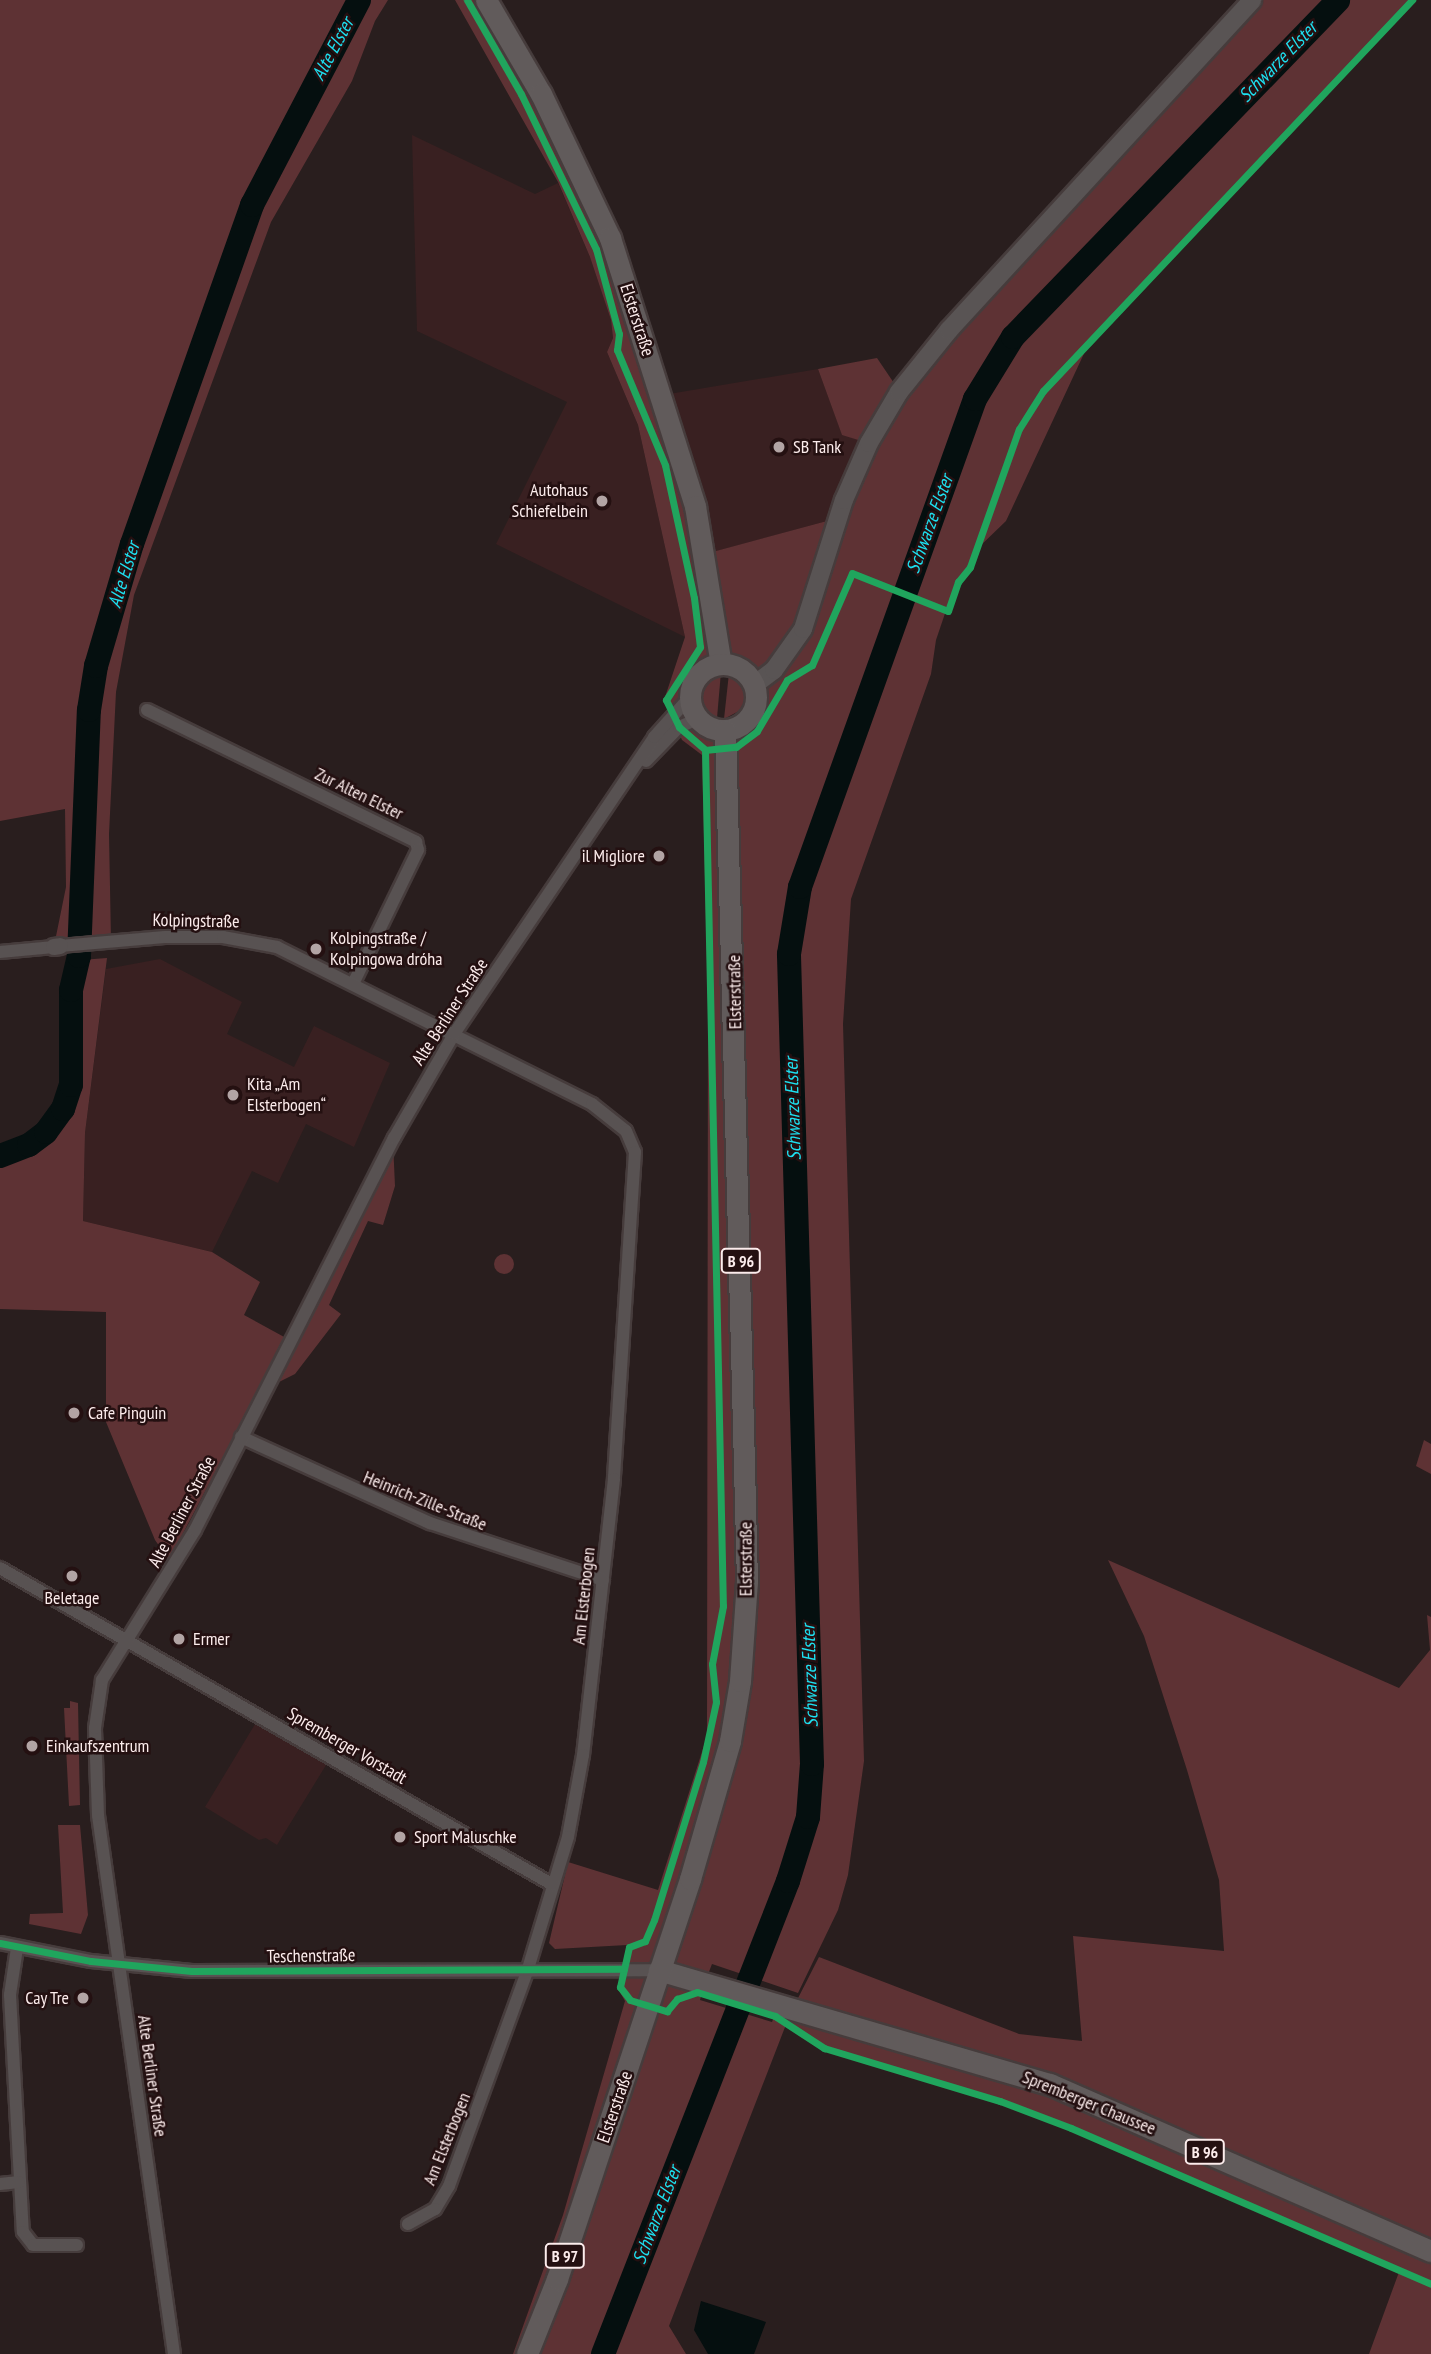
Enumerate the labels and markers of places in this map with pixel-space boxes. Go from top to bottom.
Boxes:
place label: SB Tank [793,436,842,458]
marker: SB Tank [771,439,787,455]
place label: Autohaus Schiefelbein [511,480,588,522]
marker: Autohaus Schiefelbein [594,493,610,509]
place label: il Migliore [582,845,645,867]
marker: il Migliore [651,848,667,864]
place label: Kolpingstraße / Kolpingowa dróha [330,928,442,970]
marker: Kolpingstraße / Kolpingowa dróha [308,941,324,957]
place label: Kita „Am Elsterbogen“ [247,1074,326,1116]
marker: Kita „Am Elsterbogen“ [225,1087,241,1103]
place label: Cafe Pinguin [88,1402,166,1424]
marker: Cafe Pinguin [66,1405,82,1421]
marker: Beletage [64,1568,80,1584]
place label: Beletage [45,1587,99,1609]
place label: Ermer [193,1628,230,1650]
marker: Ermer [171,1631,187,1647]
place label: Einkaufszentrum [46,1735,149,1757]
marker: Einkaufszentrum [24,1738,40,1754]
place label: Sport Maluschke [414,1826,517,1848]
marker: Sport Maluschke [392,1829,408,1845]
place label: Cay Tre [24,1987,69,2009]
marker: Cay Tre [75,1990,91,2006]

